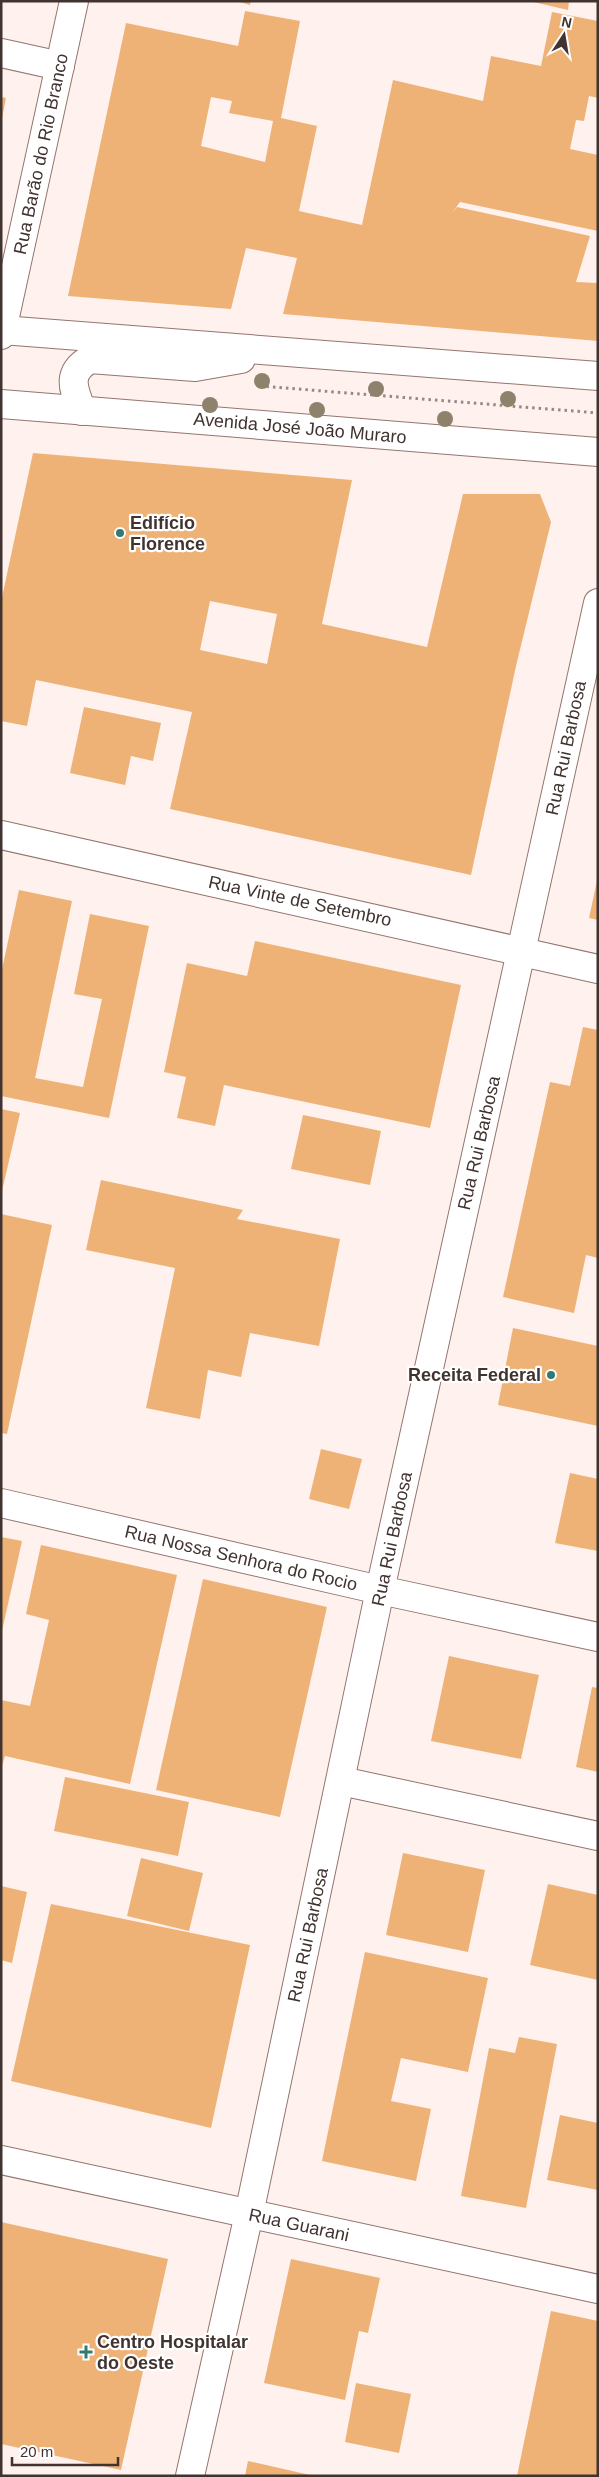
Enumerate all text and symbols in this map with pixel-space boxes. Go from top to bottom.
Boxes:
north arrow [539,10,589,60]
text: N [560,13,573,31]
street label: Rua Barão do Rio Branco [10,52,72,256]
street label: Avenida José João Muraro [193,409,407,447]
place label: Edifício Florence [130,513,205,554]
marker: Edifício Florence [114,527,126,539]
street label: Rua Rui Barbosa [542,678,590,817]
street label: Rua Vinte de Setembro [207,872,393,930]
street label: Rua Rui Barbosa [454,1073,504,1212]
place label: Receita Federal [408,1365,541,1385]
marker: Receita Federal [545,1369,557,1381]
street label: Rua Rui Barbosa [368,1469,416,1608]
street label: Rua Nossa Senhora do Rocio [123,1521,359,1595]
street label: Rua Rui Barbosa [284,1865,332,2004]
street label: Rua Guarani [247,2205,351,2245]
place label: Centro Hospitalar do Oeste [97,2332,248,2373]
marker: Centro Hospitalar do Oeste [79,2345,93,2359]
scale bar [12,2434,119,2466]
text: 20 m [20,2443,53,2460]

